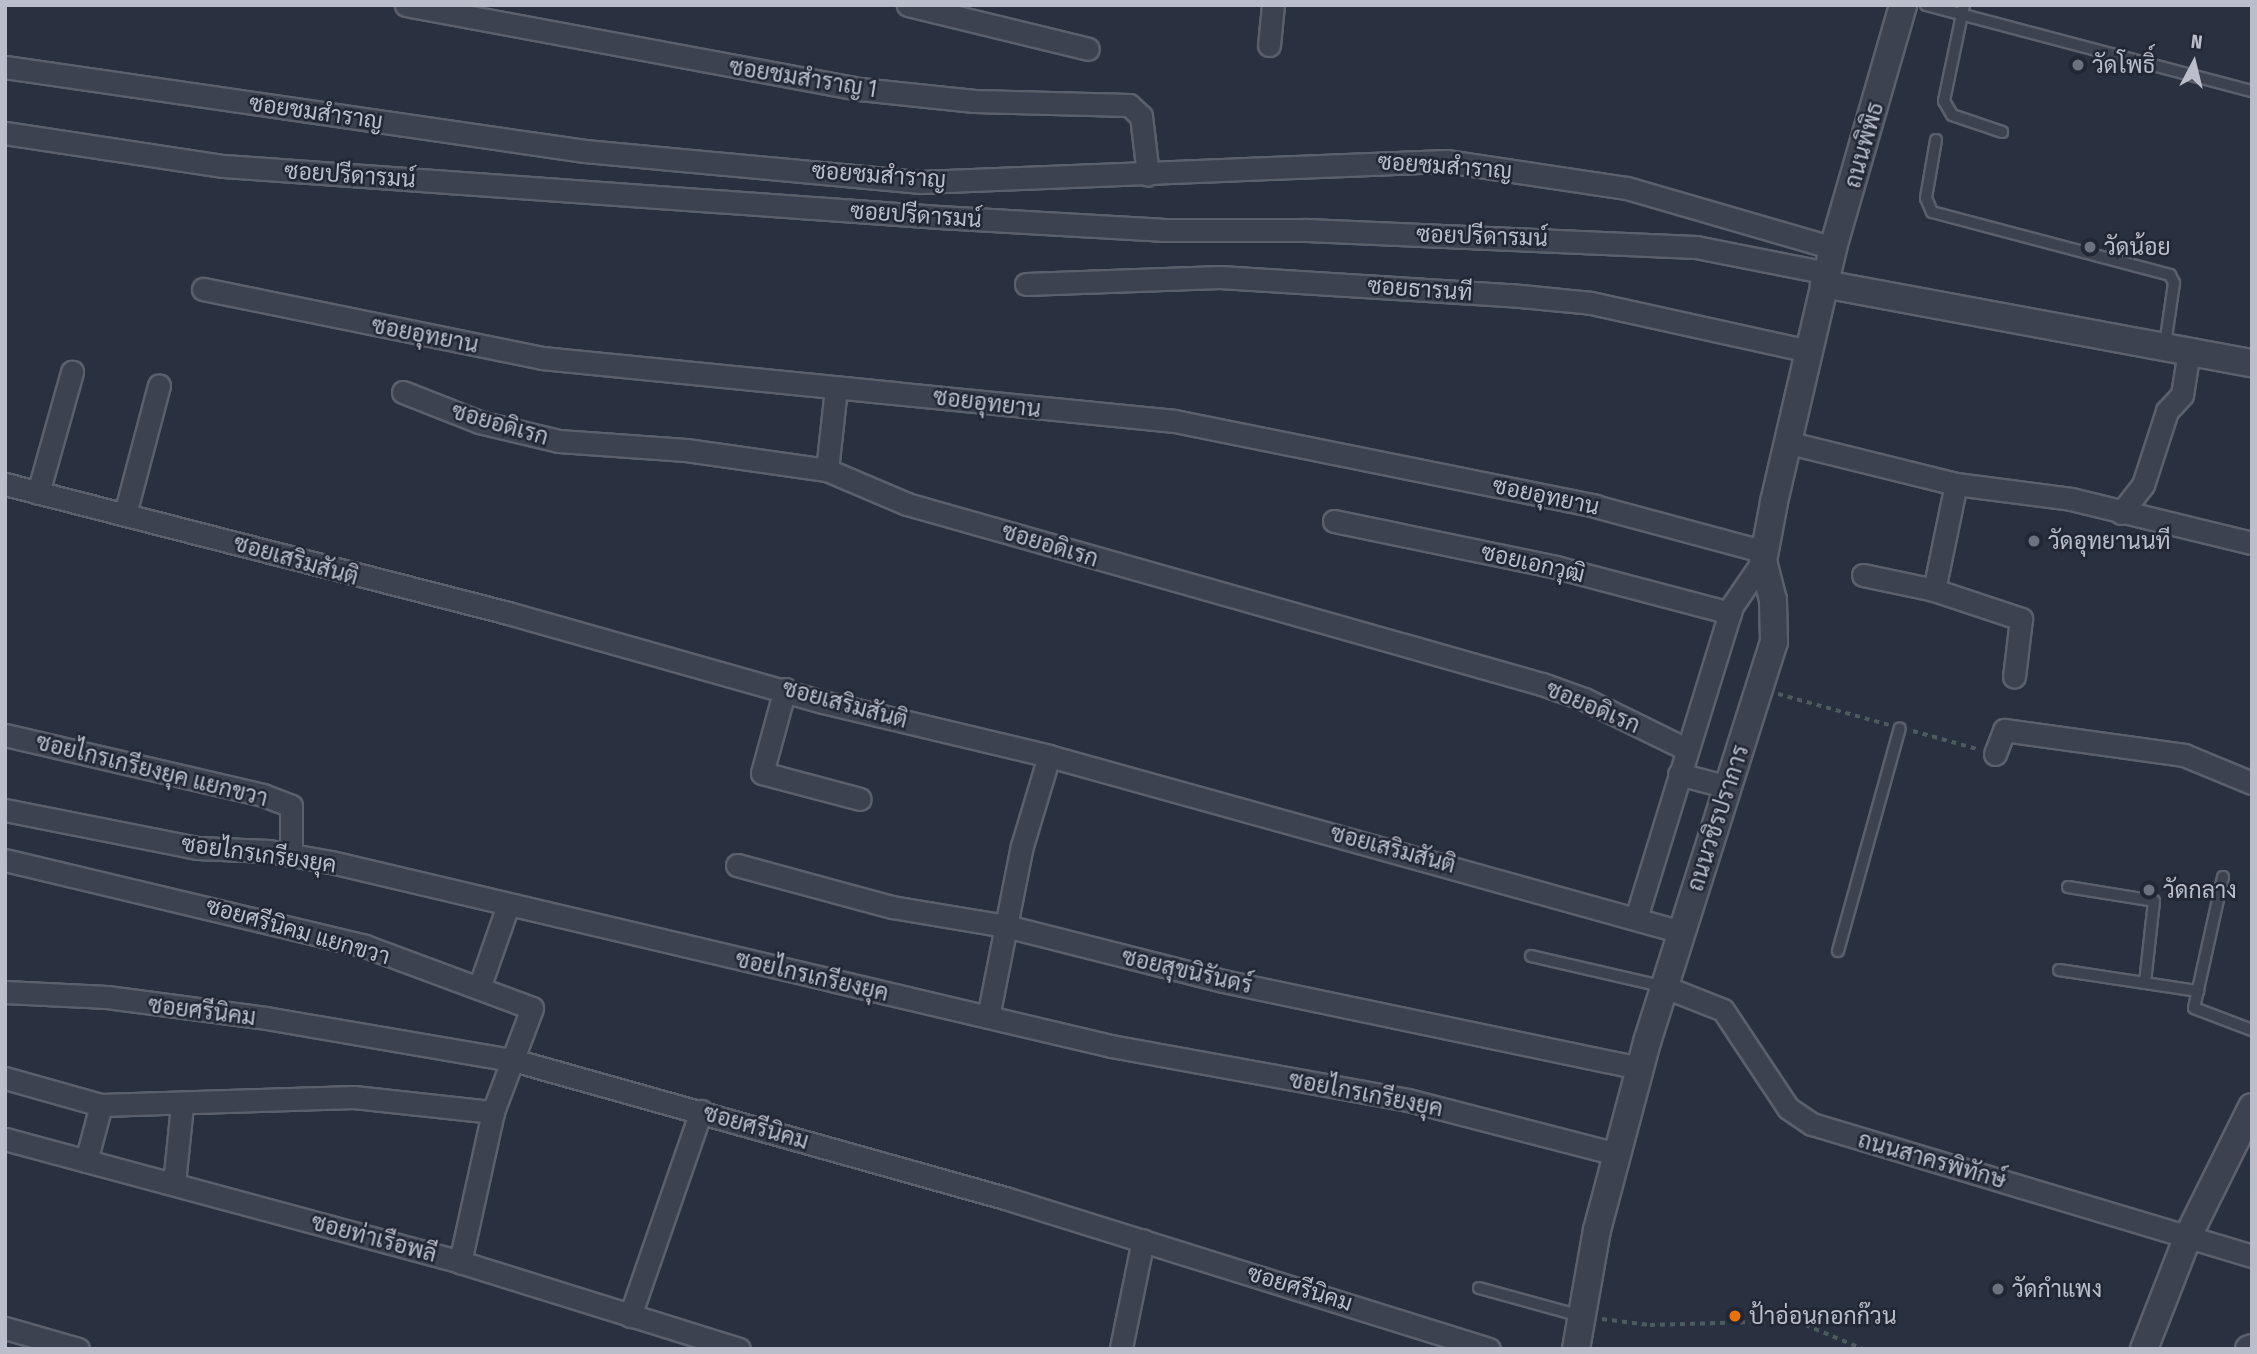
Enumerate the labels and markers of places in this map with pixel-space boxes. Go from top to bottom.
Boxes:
place label: วัดโพธิ์ [2092,51,2155,79]
marker: วัดโพธิ์ [2070,57,2086,73]
place label: วัดน้อย [2104,233,2171,261]
marker: วัดน้อย [2082,239,2098,255]
place label: วัดอุทยานนที [2048,527,2171,555]
marker: วัดอุทยานนที [2026,533,2042,549]
place label: วัดกลาง [2163,876,2237,904]
marker: วัดกลาง [2141,882,2157,898]
place label: วัดกำแพง [2012,1275,2102,1303]
marker: วัดกำแพง [1990,1281,2006,1297]
place label: ป้าอ่อนกอกก๊วน [1749,1302,1897,1330]
marker: ป้าอ่อนกอกก๊วน [1727,1308,1743,1324]

